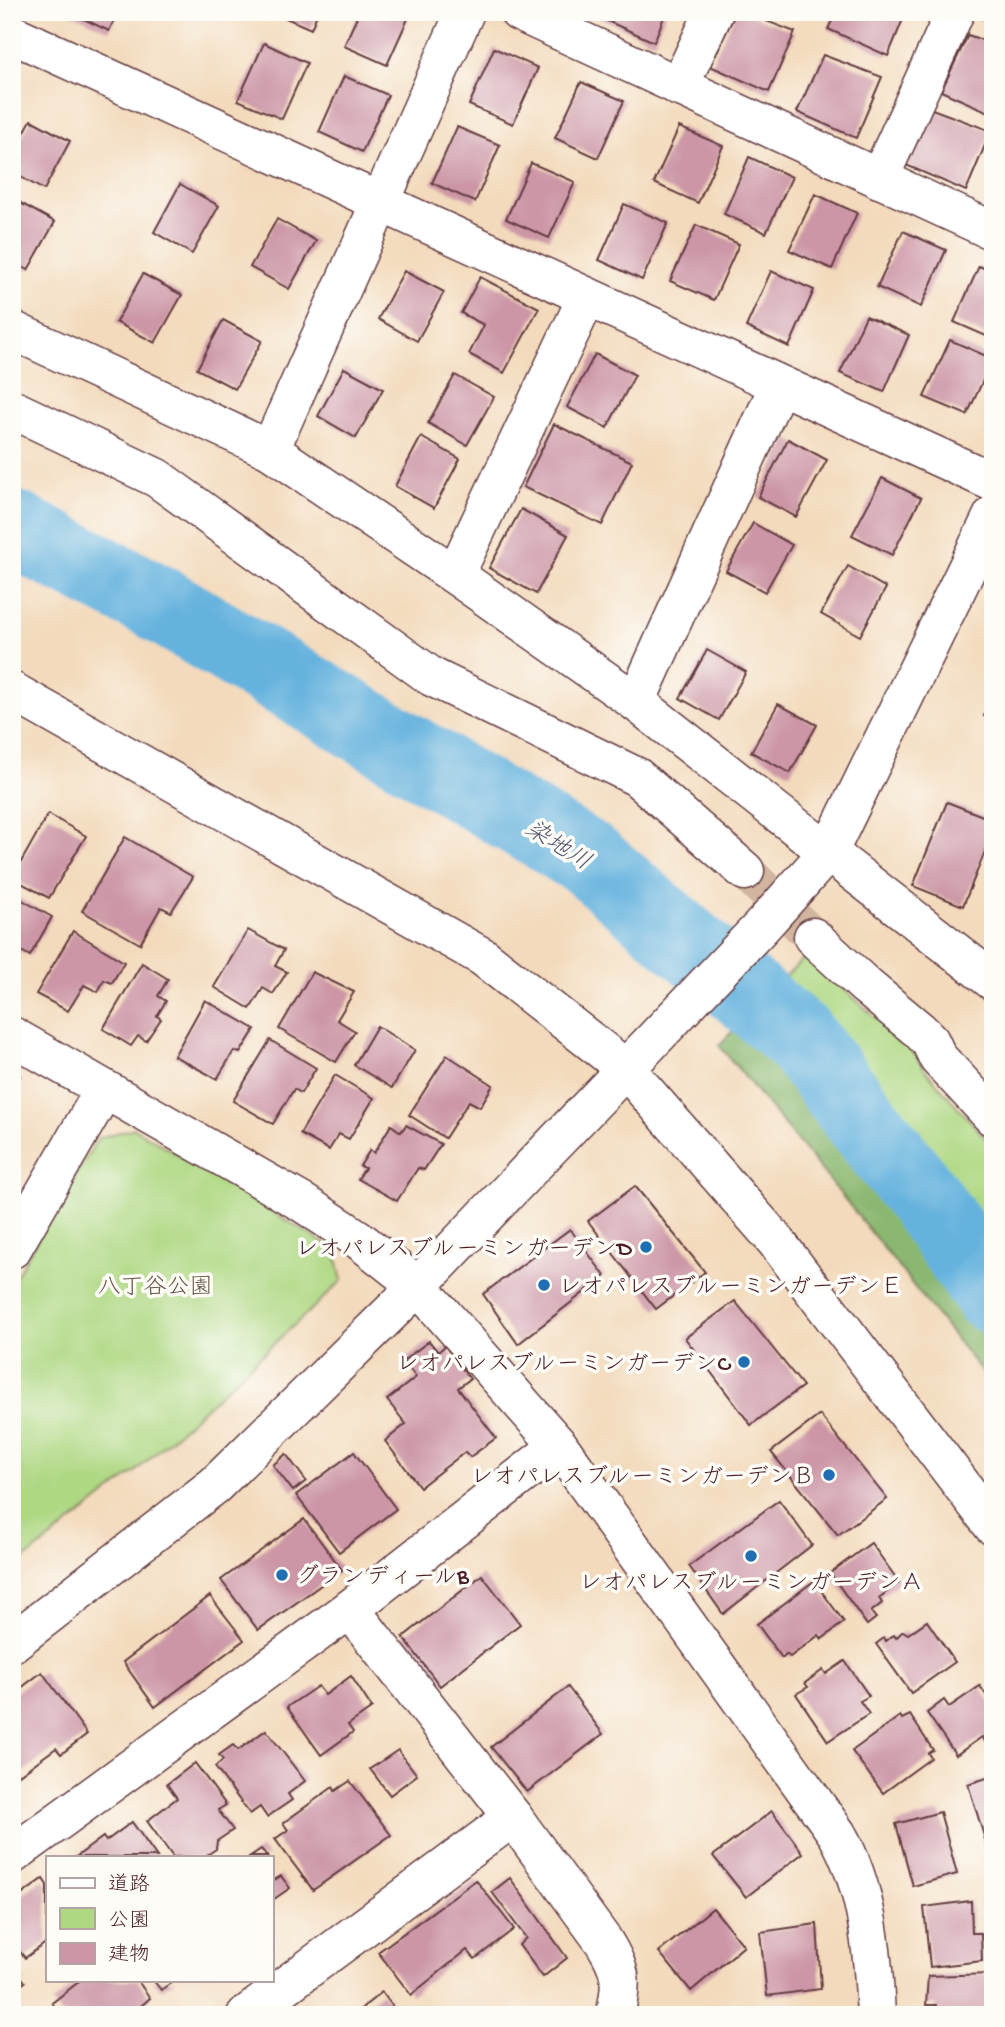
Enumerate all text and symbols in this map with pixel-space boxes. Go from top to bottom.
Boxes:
water label: 染地川 [519,815,596,878]
place label: レオパレスブルーミンガーデンD [295,1236,633,1264]
marker: レオパレスブルーミンガーデンD [638,1239,654,1255]
place label: レオパレスブルーミンガーデンＥ [558,1274,903,1302]
park label: 八丁谷公園 [98,1275,213,1302]
marker: レオパレスブルーミンガーデンＥ [536,1277,552,1293]
place label: レオパレスブルーミンガーデンC [396,1351,732,1379]
marker: レオパレスブルーミンガーデンC [736,1354,752,1370]
place label: レオパレスブルーミンガーデンＢ [470,1464,815,1492]
marker: レオパレスブルーミンガーデンＢ [821,1467,837,1483]
marker: レオパレスブルーミンガーデンＡ [743,1548,759,1564]
place label: グランディールB [296,1564,470,1592]
marker: グランディールB [274,1567,290,1583]
place label: レオパレスブルーミンガーデンＡ [579,1570,924,1598]
legend [46,1856,273,1982]
text: 道路 [108,1873,150,1899]
text: 公園 [108,1910,150,1935]
text: 建物 [108,1943,150,1969]

